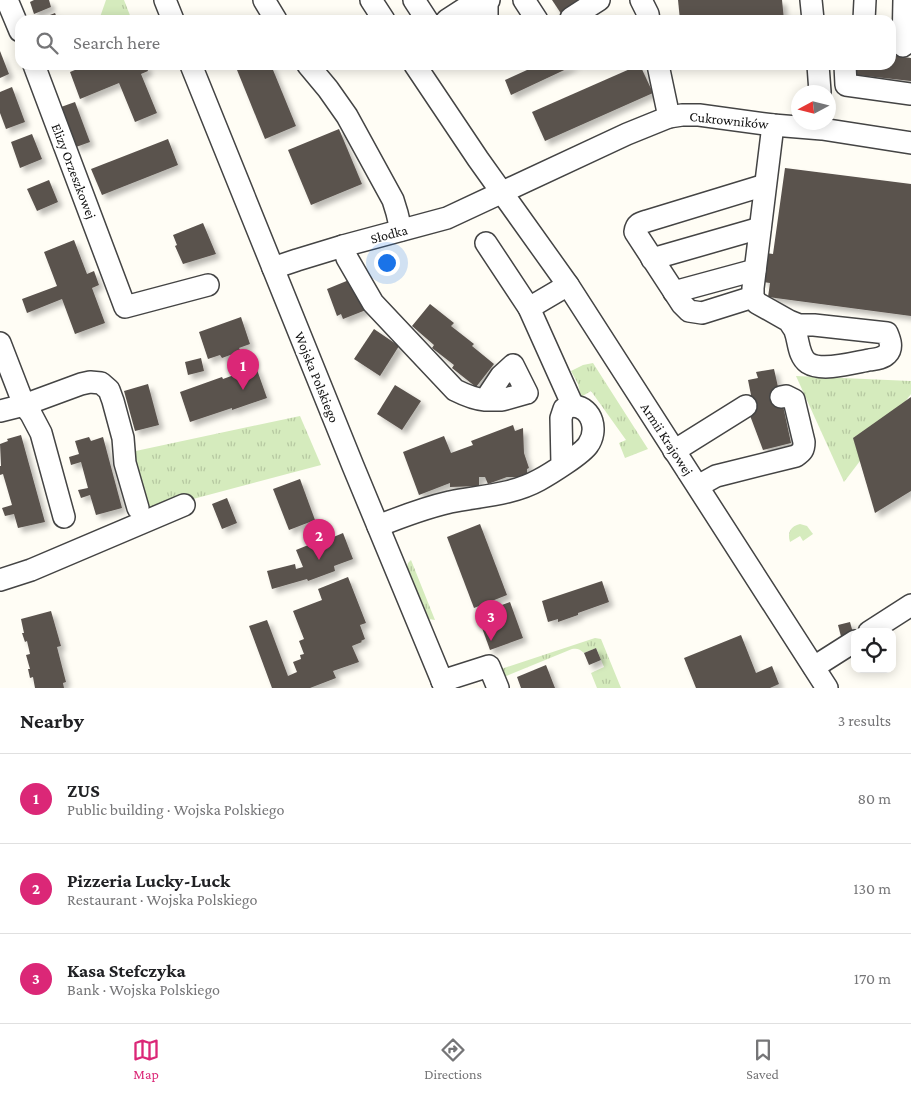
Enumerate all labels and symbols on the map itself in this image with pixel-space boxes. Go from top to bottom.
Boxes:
north arrow [791,85,836,130]
street label: Cukrowników [689,108,770,132]
street label: Elizy Orzeszkowej [48,121,100,221]
street label: Słodka [369,221,410,247]
your location [374,250,400,276]
street label: Wojska Polskiego [291,329,343,425]
pin: 1 [227,349,259,390]
street label: Armii Krajowej [637,400,696,479]
pin: 2 [303,519,335,560]
pin: 3 [475,600,507,641]

